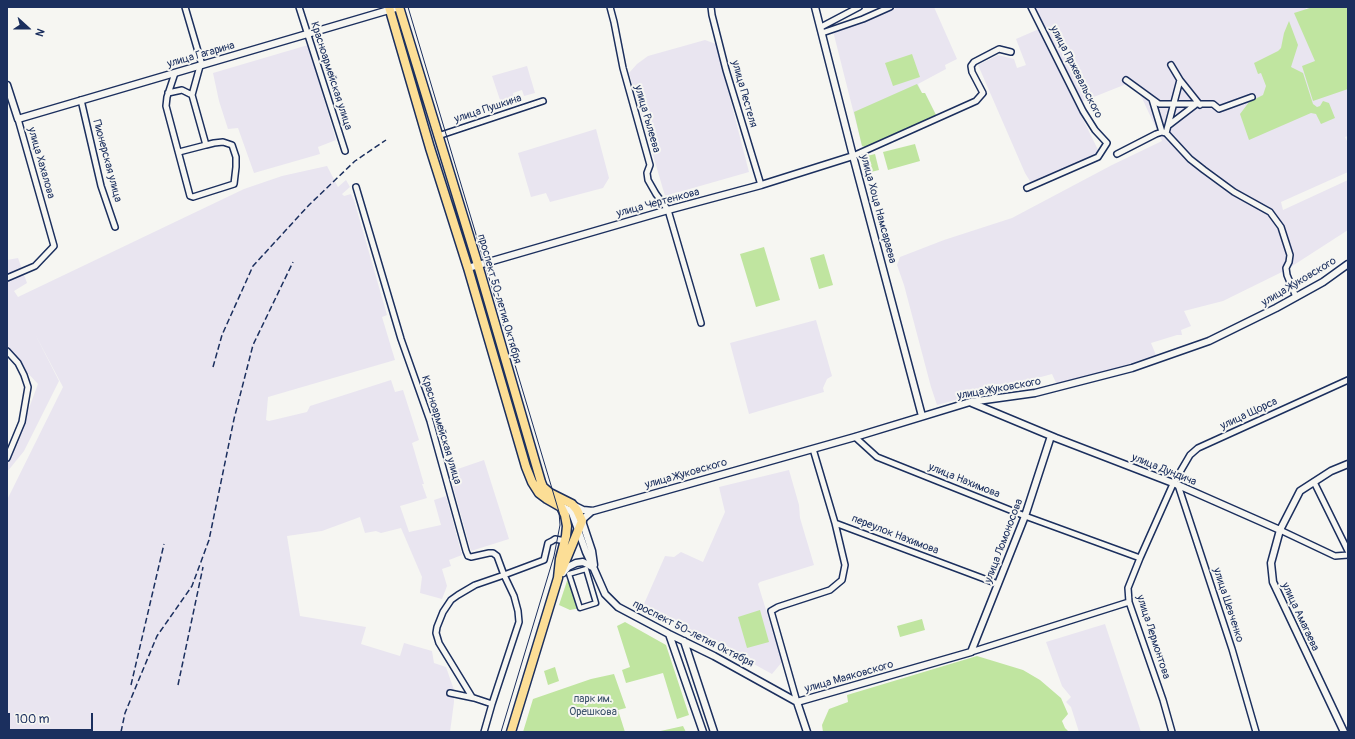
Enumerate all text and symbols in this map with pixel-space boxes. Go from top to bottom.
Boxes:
north arrow [8,8,48,48]
street label: Красноармейская улица [307,20,355,132]
street label: улица Пржевальского [1047,23,1105,121]
text: N [32,27,47,38]
street label: улица Гагарина [166,39,236,71]
street label: улица Пестеля [728,59,760,129]
street label: улица Рылеева [631,84,663,154]
street label: улица Пушкина [453,92,523,126]
street label: Пионерская улица [90,118,124,204]
street label: улица Хахалова [25,126,57,200]
street label: улица Хоца Намсараева [857,153,899,265]
street label: улица Чертенкова [615,186,701,220]
street label: проспект 50-летия Октября [474,233,524,365]
street label: улица Жуковского [1259,254,1339,310]
street label: Красноармейская улица [418,374,464,486]
street label: улица Жуковского [956,375,1042,403]
street label: улица Щорса [1218,395,1280,433]
street label: улица Дундича [1130,451,1198,489]
street label: улица Жуковского [643,456,729,492]
street label: улица Нахимова [926,461,1002,501]
street label: улица Ломоносова [982,497,1026,585]
street label: переулок Нахимова [850,512,940,558]
street label: улица Шевченко [1210,566,1246,644]
street label: улица Амагаева [1278,581,1322,653]
street label: улица Лермонтова [1133,593,1173,681]
street label: проспект 50-летия Октября [630,598,756,670]
street label: улица Маяковского [803,658,895,696]
park label: парк им. Орешкова [569,692,617,718]
scale bar [10,705,95,731]
text: 100 m [15,712,49,727]

